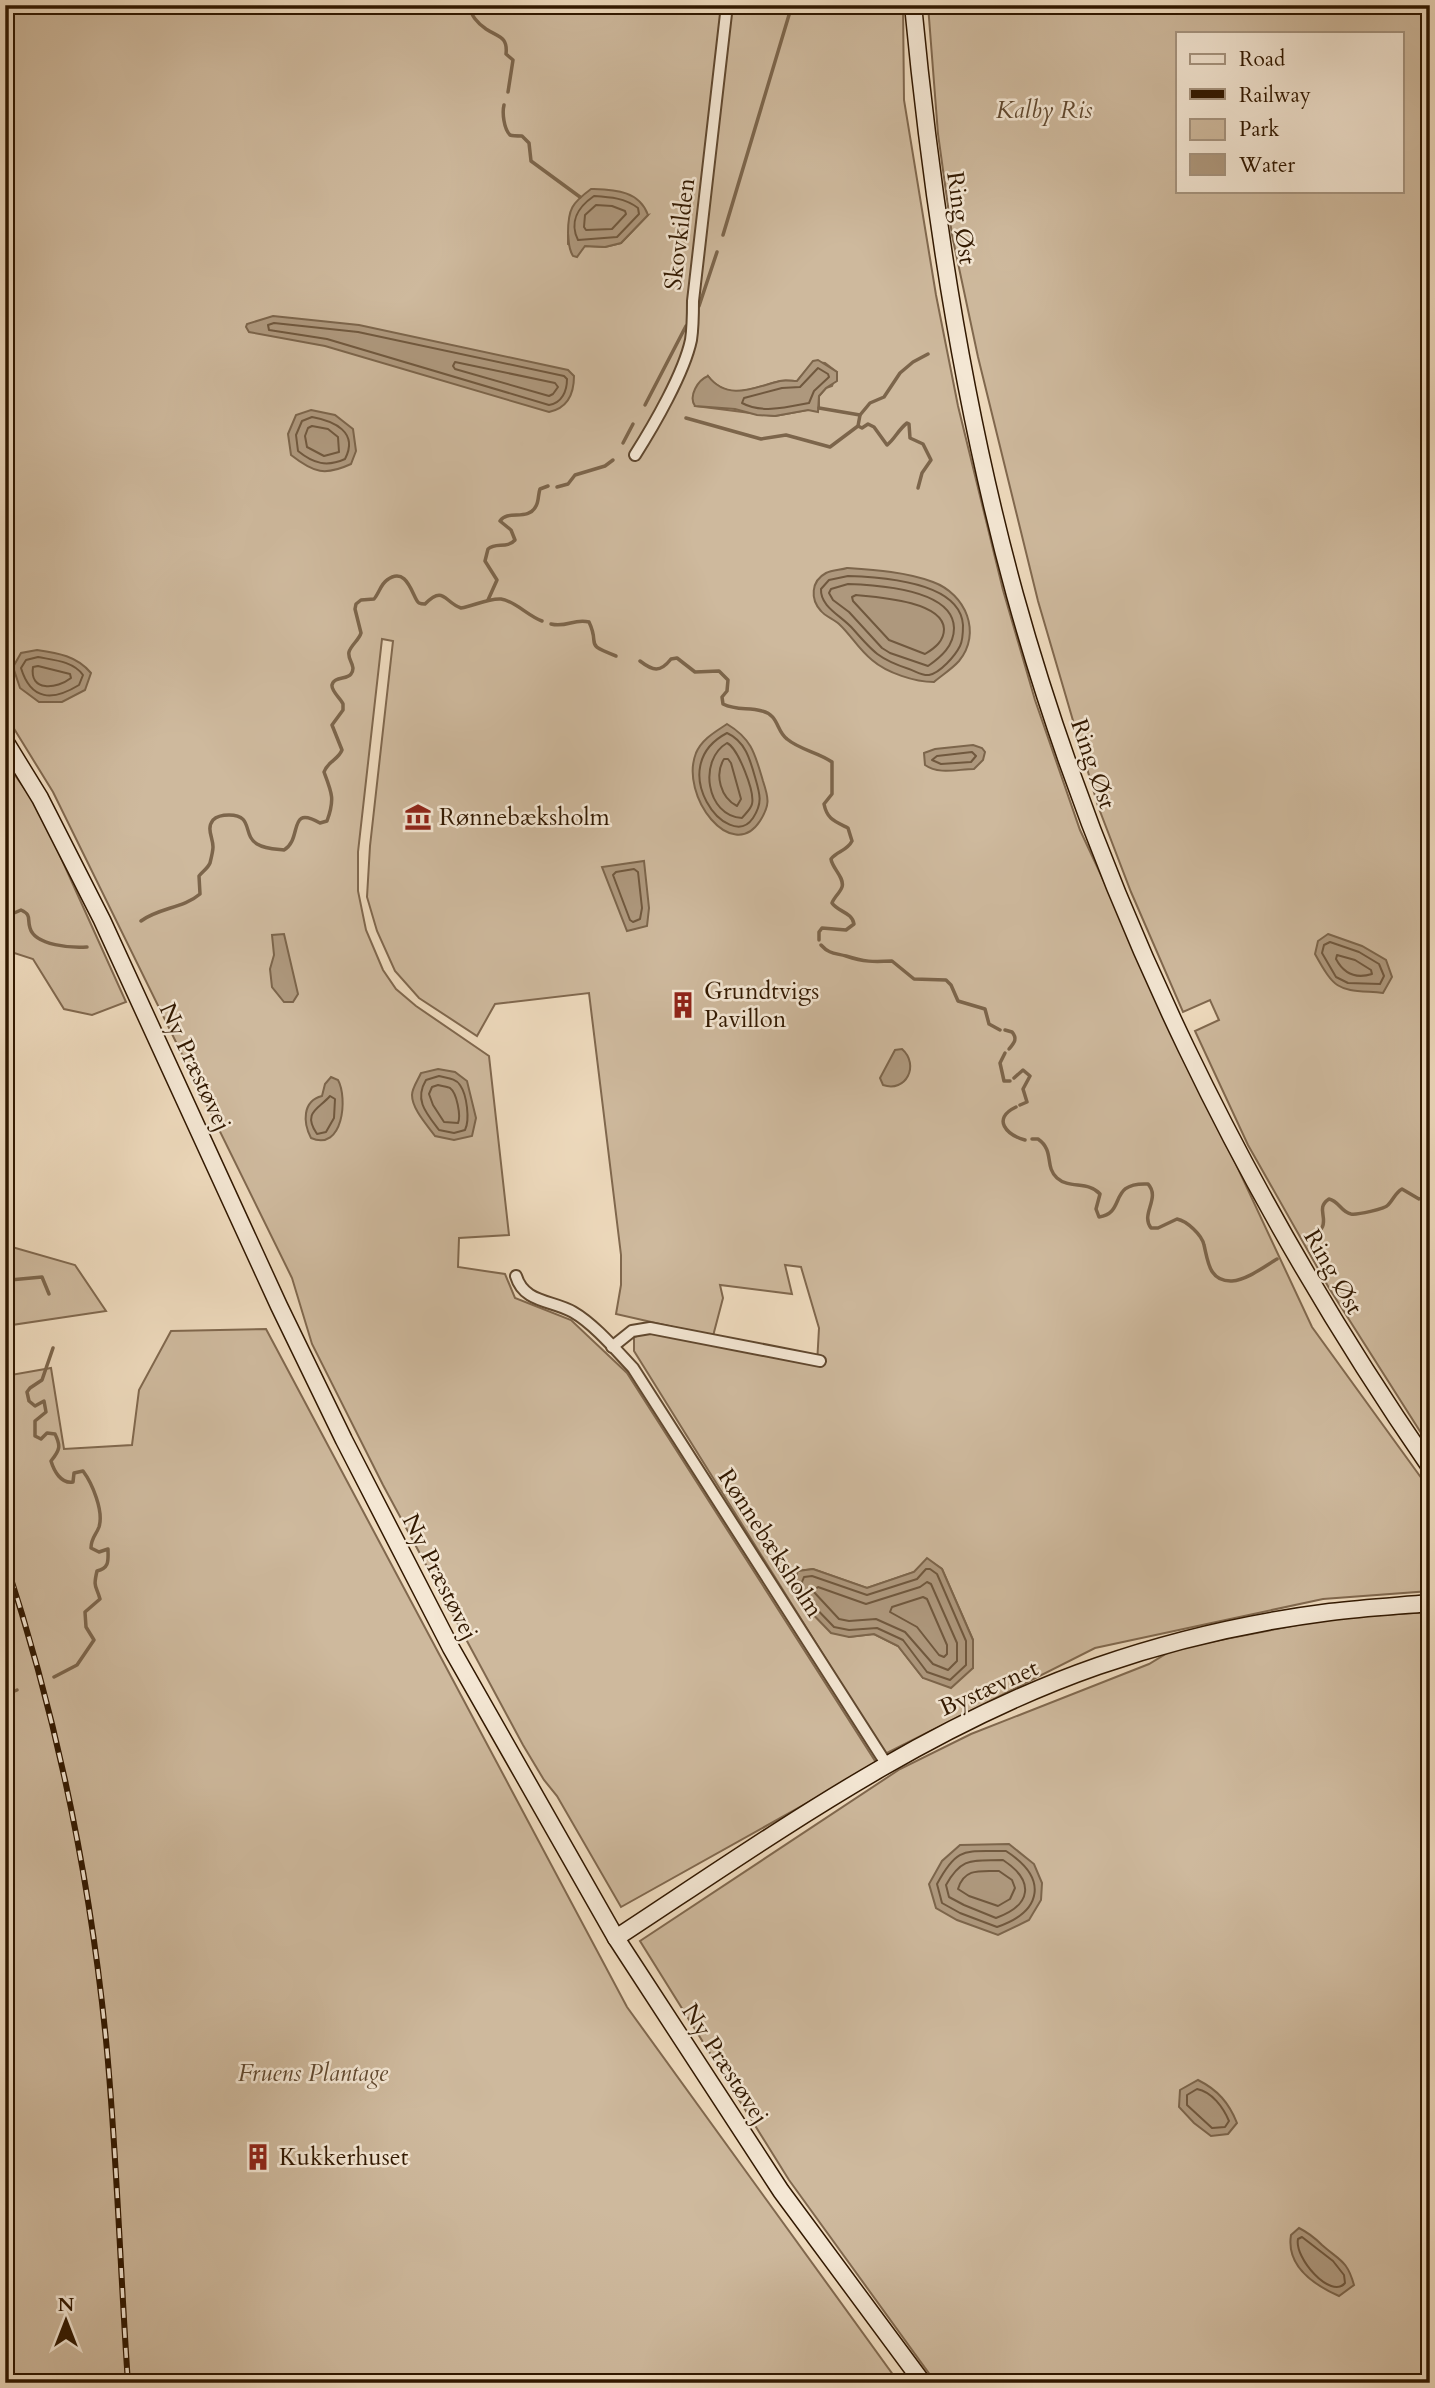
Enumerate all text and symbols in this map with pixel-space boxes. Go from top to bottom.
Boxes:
legend [1176,32,1404,192]
text: Road [1239,45,1285,74]
text: Railway [1239,81,1311,110]
park label: Kalby Ris [996,94,1092,127]
text: Park [1239,115,1280,144]
text: Water [1238,151,1295,180]
street label: Ring Øst [938,170,984,267]
street label: Skovkilden [657,176,703,292]
street label: Ring Øst [1062,715,1124,814]
place label: Rønnebæksholm [439,801,610,834]
museum icon: Rønnebæksholm [403,802,433,832]
place label: Grundtvigs Pavillon [704,975,819,1036]
building icon: Grundtvigs Pavillon [668,990,698,1020]
street label: Ny Præstøvej [151,998,239,1136]
street label: Ring Øst [1295,1223,1371,1321]
street label: Rønnebæksholm [710,1462,831,1624]
street label: Ny Præstøvej [394,1508,486,1646]
street label: Bystævnet [934,1651,1044,1724]
street label: Ny Præstøvej [674,1997,776,2131]
park label: Fruens Plantage [238,2057,389,2090]
place label: Kukkerhuset [279,2141,409,2174]
building icon: Kukkerhuset [243,2142,273,2172]
north arrow [32,2286,102,2356]
text: N [58,2292,75,2318]

